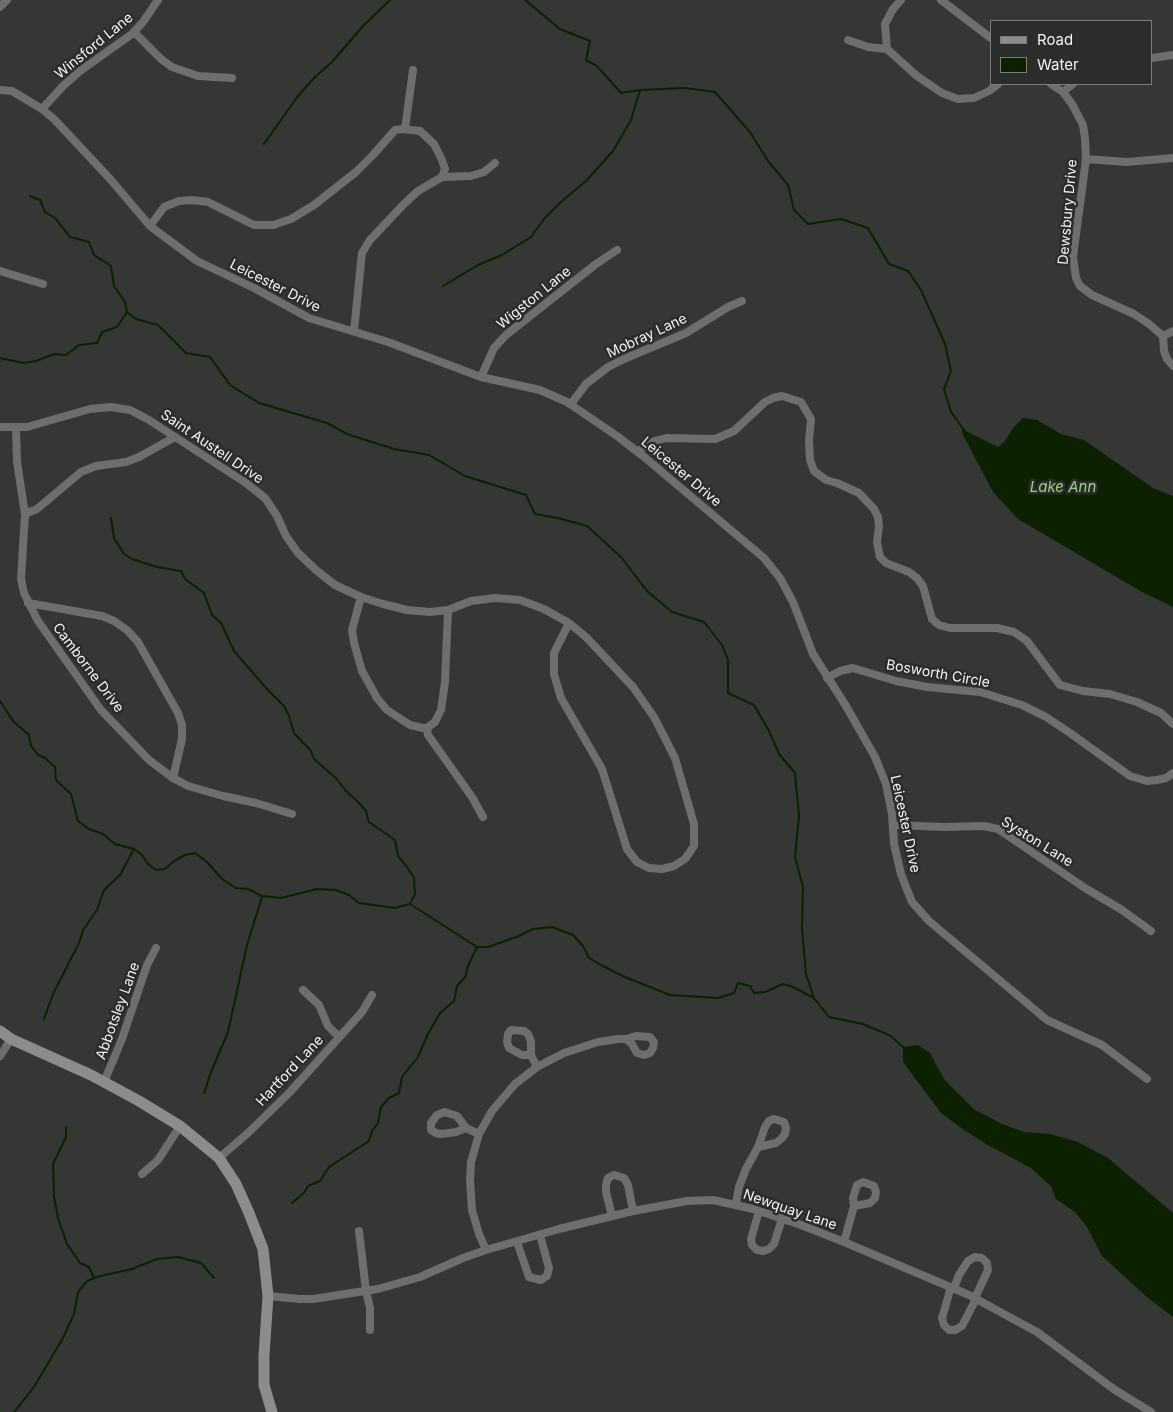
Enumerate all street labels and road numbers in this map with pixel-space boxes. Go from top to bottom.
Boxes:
street label: Winsford Lane [51,9,137,83]
street label: Dewsbury Drive [1055,159,1081,265]
street label: Leicester Drive [227,256,323,316]
street label: Wigston Lane [494,263,574,333]
street label: Mobray Lane [604,310,690,362]
street label: Saint Austell Drive [157,406,267,488]
street label: Leicester Drive [637,434,725,510]
street label: Camborne Drive [49,620,127,716]
street label: Bosworth Circle [885,657,991,691]
street label: Leicester Drive [886,774,924,874]
street label: Syston Lane [998,813,1076,871]
street label: Abbotsley Lane [93,960,143,1062]
street label: Hartford Lane [253,1032,327,1110]
street label: Newquay Lane [741,1186,839,1234]

